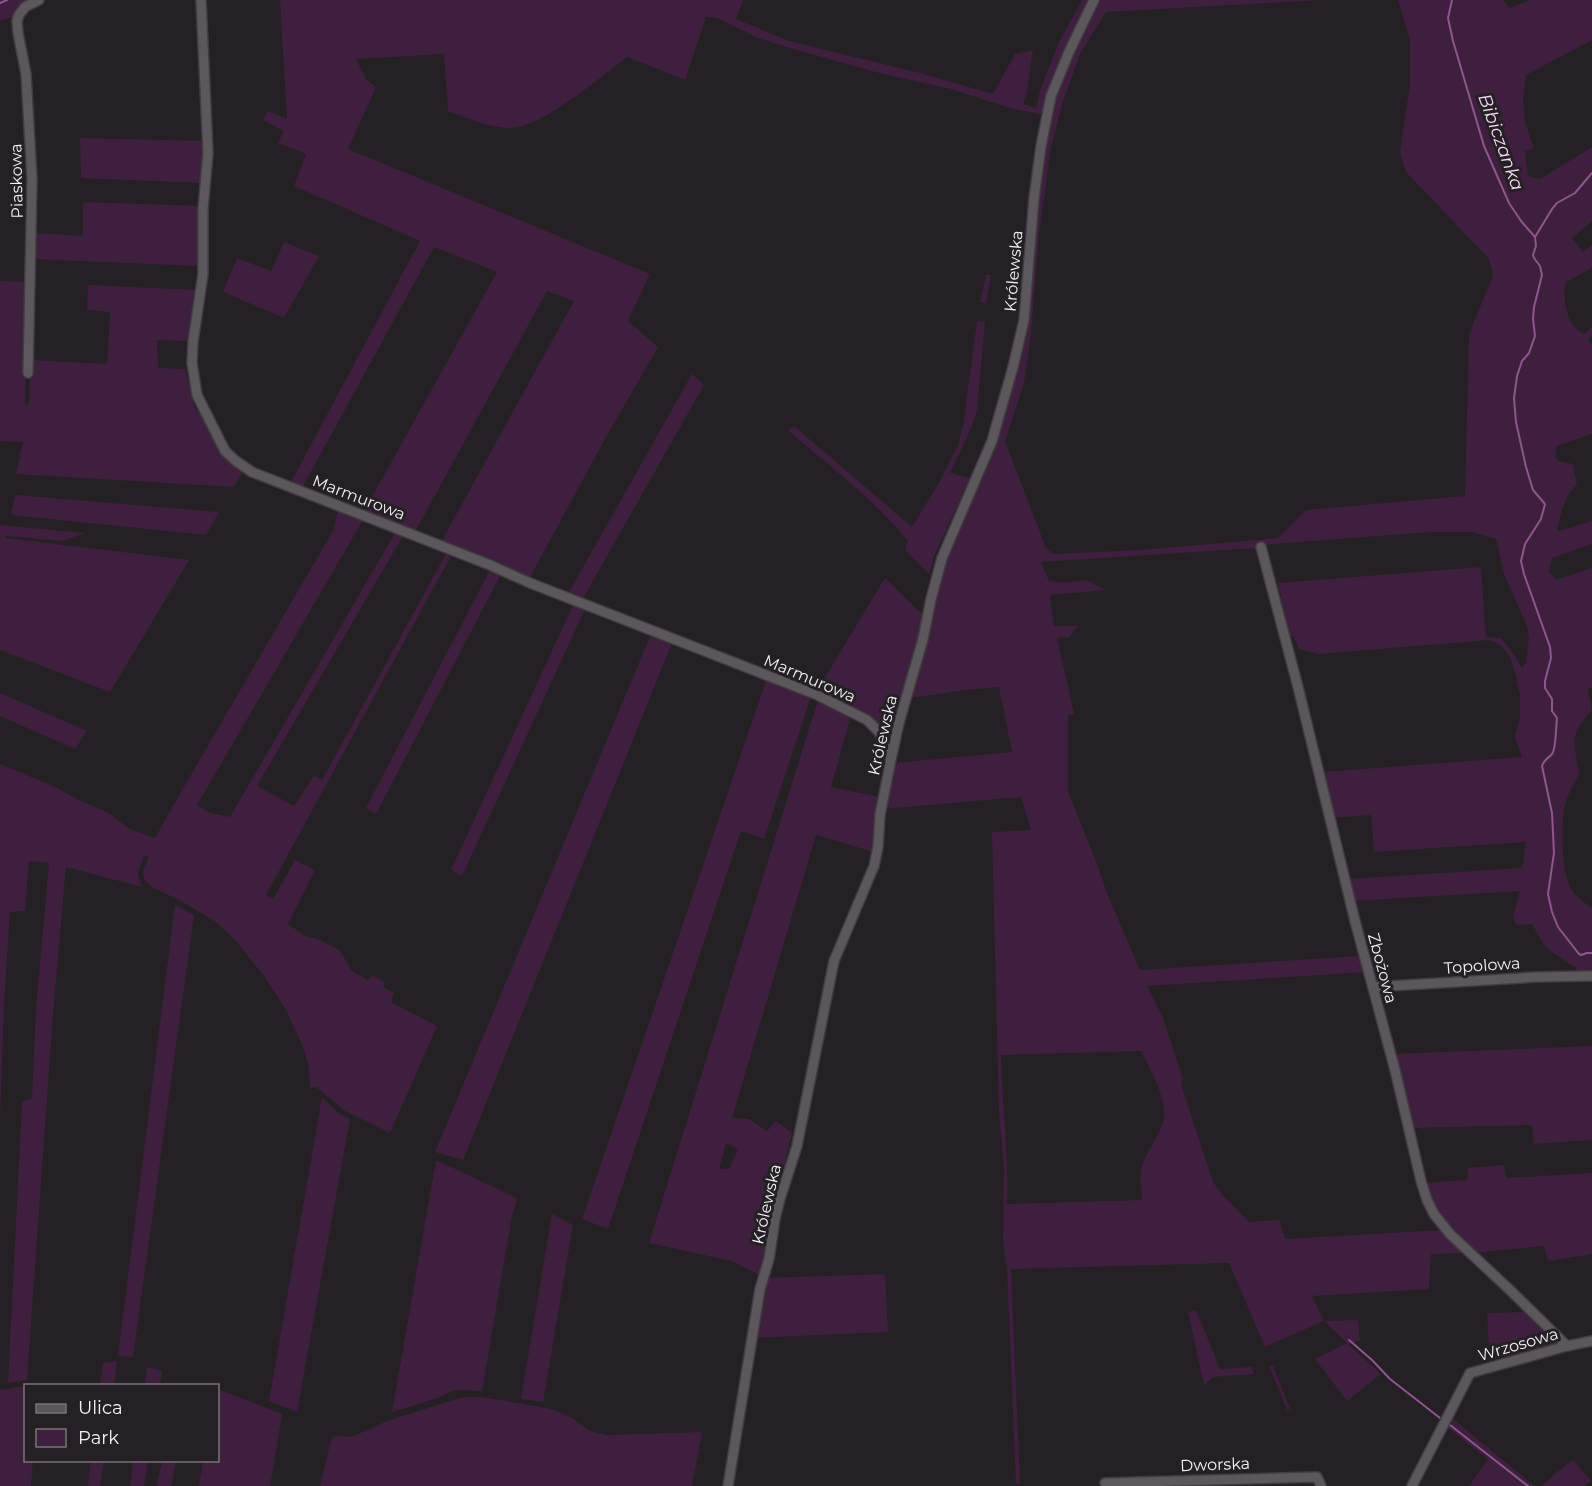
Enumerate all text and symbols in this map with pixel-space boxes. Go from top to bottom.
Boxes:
water label: Bibiczanka [1473,91,1529,193]
street label: Piaskowa [6,143,27,219]
street label: Królewska [1000,229,1027,313]
street label: Marmurowa [310,471,408,524]
street label: Marmurowa [761,651,859,706]
street label: Królewska [864,693,901,777]
street label: Zbożowa [1364,931,1401,1005]
street label: Topolowa [1443,953,1521,978]
street label: Królewska [748,1162,785,1246]
street label: Wrzosowa [1476,1324,1560,1365]
legend [24,1384,219,1462]
text: Ulica [78,1397,123,1419]
text: Park [78,1427,119,1449]
street label: Dworska [1180,1454,1250,1475]

